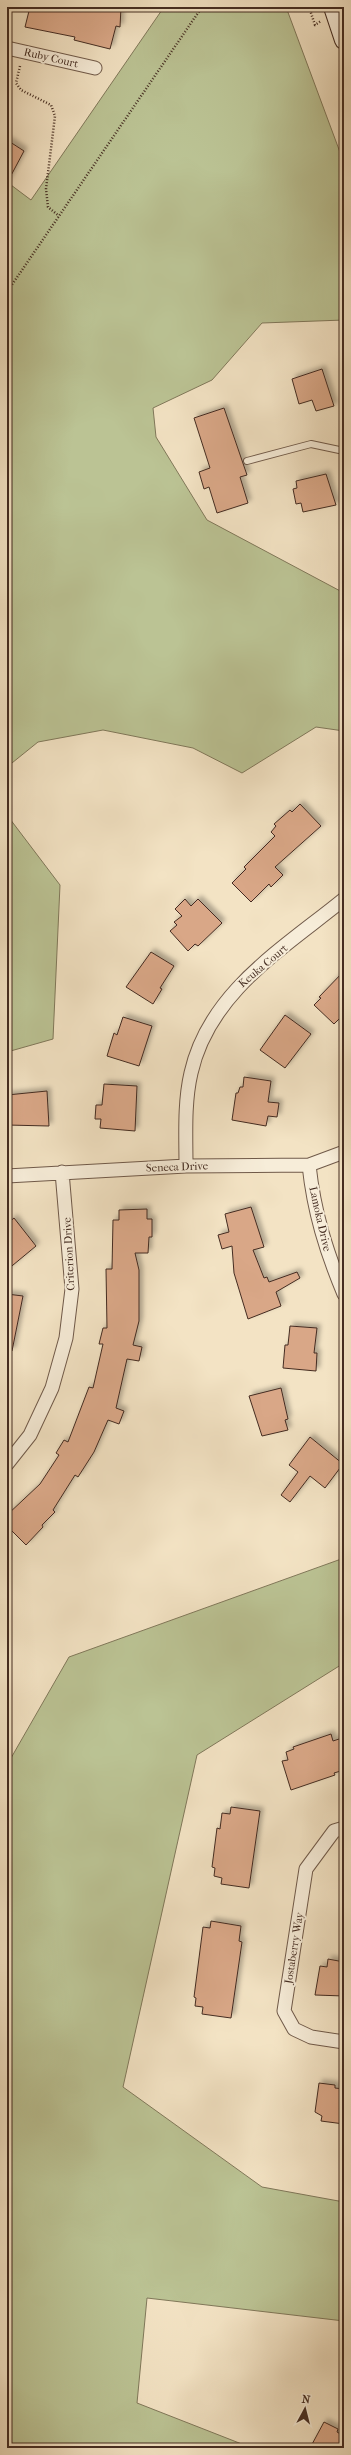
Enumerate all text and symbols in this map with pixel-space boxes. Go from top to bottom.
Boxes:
street label: Ruby Court [23,45,80,71]
street label: Keuka Court [236,942,290,990]
street label: Seneca Drive [146,1159,209,1175]
street label: Lamoka Drive [306,1185,334,1253]
street label: Criterion Drive [61,1216,77,1291]
street label: Jostaberry Way [282,1910,306,1986]
north arrow [285,2389,325,2429]
text: N [301,2393,312,2407]

